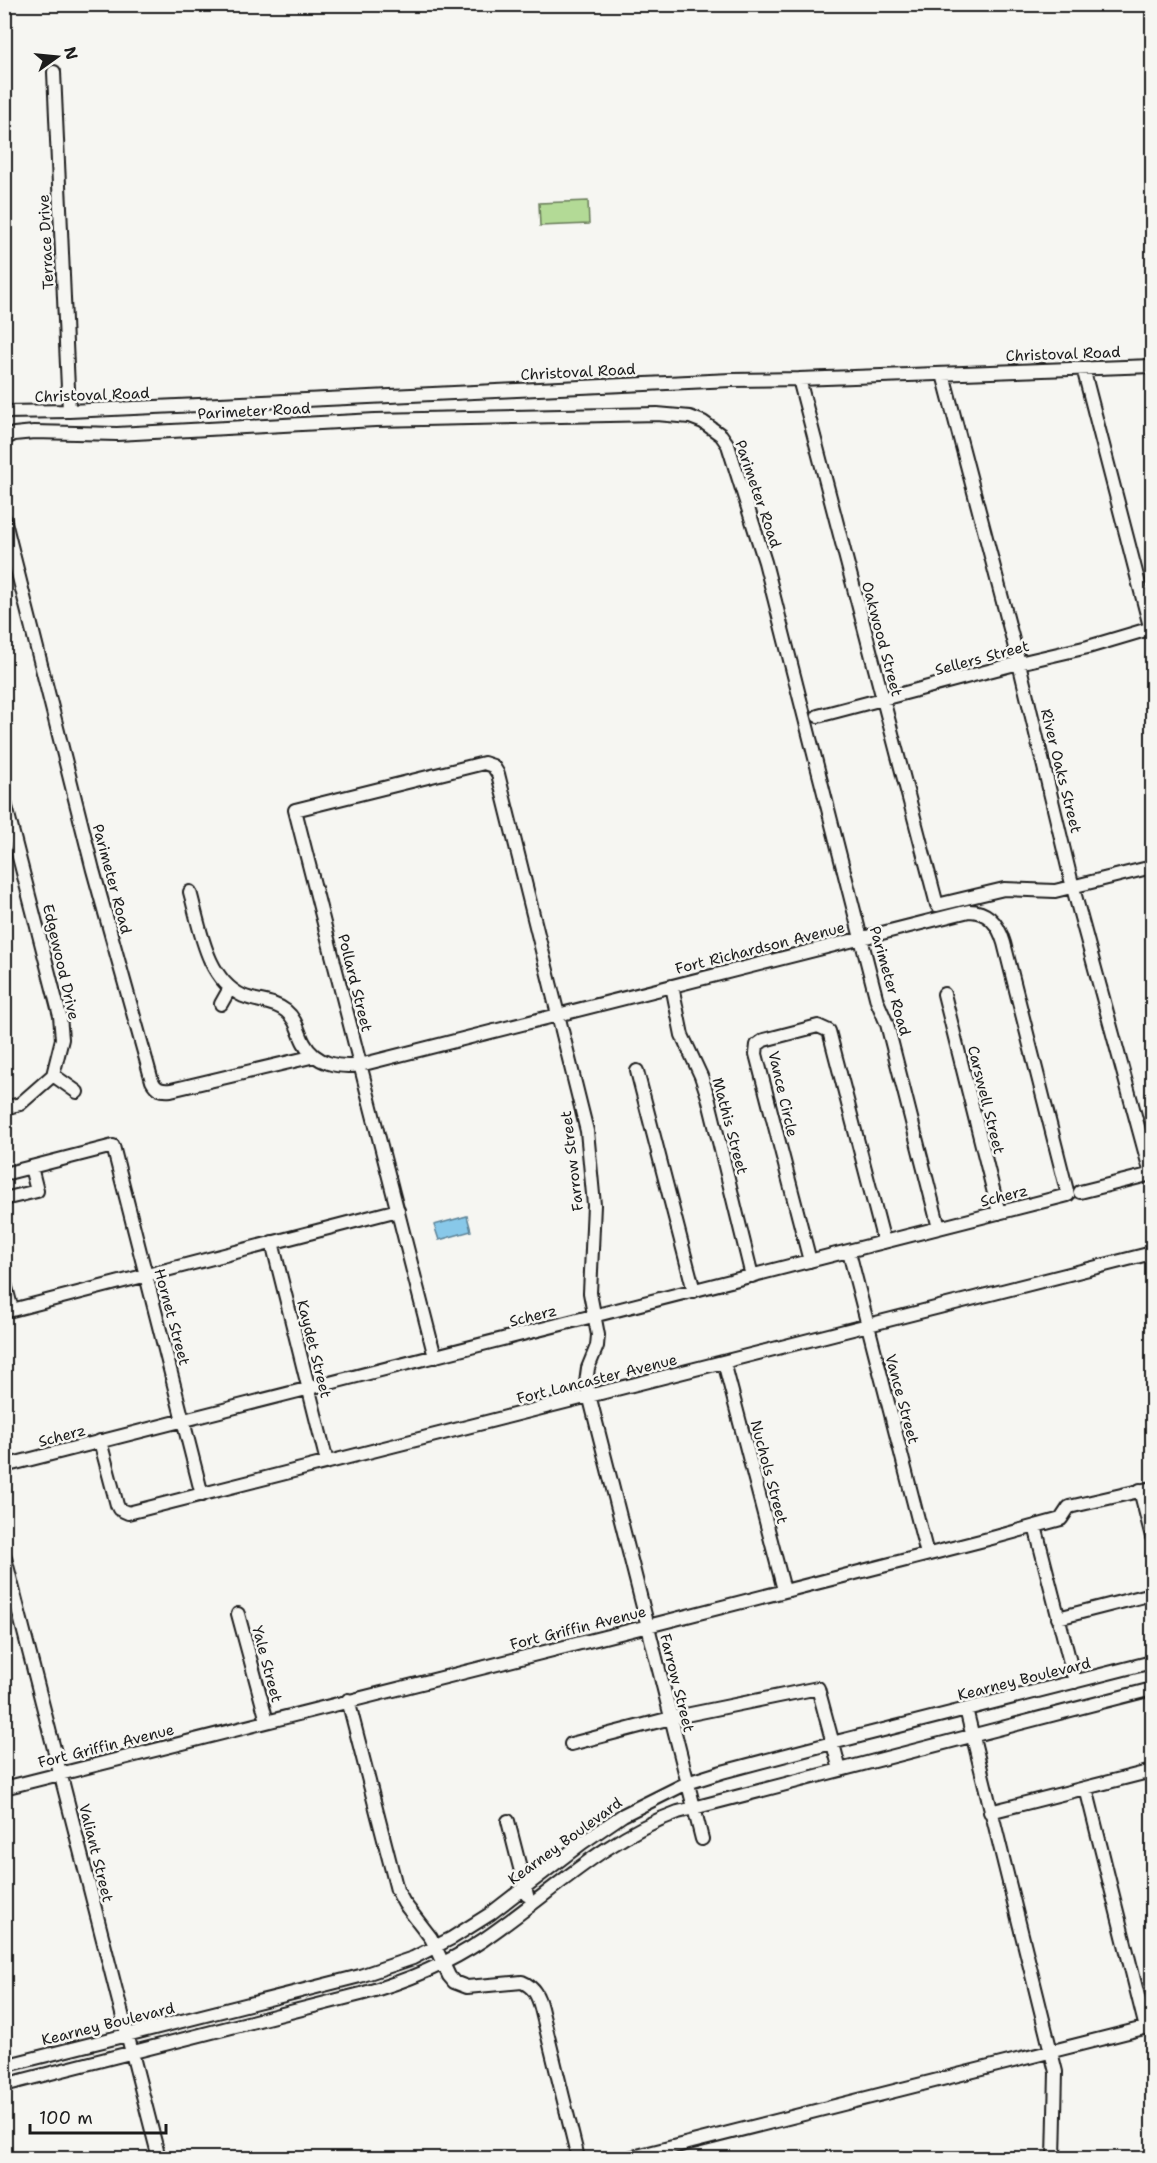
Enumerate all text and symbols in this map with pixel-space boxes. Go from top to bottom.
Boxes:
north arrow [27,27,87,87]
text: N [59,44,83,62]
street label: Terrace Drive [34,194,58,290]
street label: Christoval Road [1005,342,1121,366]
street label: Christoval Road [520,359,636,385]
street label: Christoval Road [34,383,150,407]
street label: Parimeter Road [197,398,311,424]
street label: Parimeter Road [730,437,786,551]
street label: Oakwood Street [857,579,907,699]
street label: Sellers Street [933,636,1031,680]
street label: River Oaks Street [1036,707,1086,835]
street label: Parimeter Road [88,822,136,937]
street label: Edgewood Drive [38,902,84,1022]
street label: Fort Richardson Avenue [673,917,847,979]
street label: Parimeter Road [865,924,915,1039]
street label: Pollard Street [333,932,377,1034]
street label: Carswell Street [963,1044,1009,1156]
street label: Vance Circle [763,1049,803,1139]
street label: Mathis Street [707,1075,753,1177]
street label: Farrow Street [556,1110,588,1212]
street label: Scherz [978,1180,1030,1212]
street label: Hornet Street [149,1266,195,1368]
street label: Kaydet Street [292,1298,336,1400]
street label: Scherz [507,1300,559,1332]
street label: Fort Lancaster Avenue [515,1349,679,1409]
street label: Vance Street [880,1352,924,1446]
street label: Nuchols Street [746,1418,792,1526]
street label: Scherz [36,1420,88,1452]
street label: Fort Griffin Avenue [508,1601,648,1655]
street label: Yale Street [247,1623,287,1705]
street label: Farrow Street [655,1632,699,1734]
street label: Kearney Boulevard [955,1653,1093,1705]
street label: Fort Griffin Avenue [36,1719,176,1773]
street label: Kearney Boulevard [504,1793,626,1889]
street label: Valiant Street [74,1802,118,1904]
street label: Kearney Boulevard [39,1998,177,2050]
scale bar [30,2097,166,2135]
text: 100 m [39,2106,93,2130]

